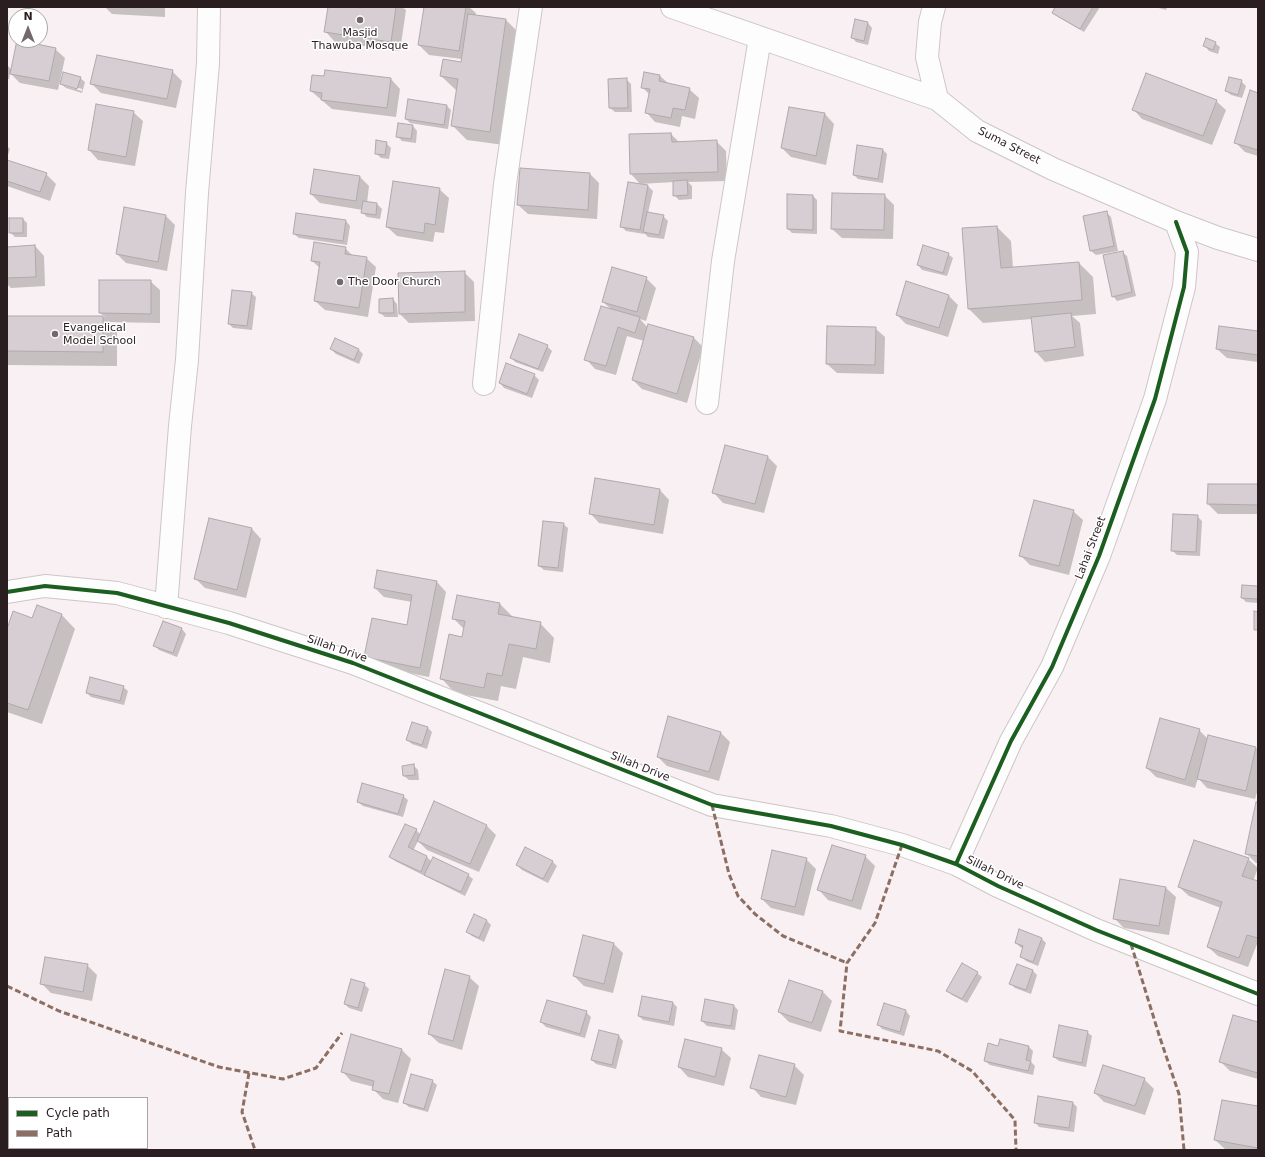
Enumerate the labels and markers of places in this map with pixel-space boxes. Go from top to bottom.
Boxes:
marker: Masjid Thawuba Mosque [355,15,365,25]
place label: Masjid Thawuba Mosque [312,26,408,52]
place label: The Door Church [348,275,441,289]
marker: The Door Church [335,277,345,287]
place label: Evangelical Model School [63,321,136,347]
marker: Evangelical Model School [50,329,60,339]

